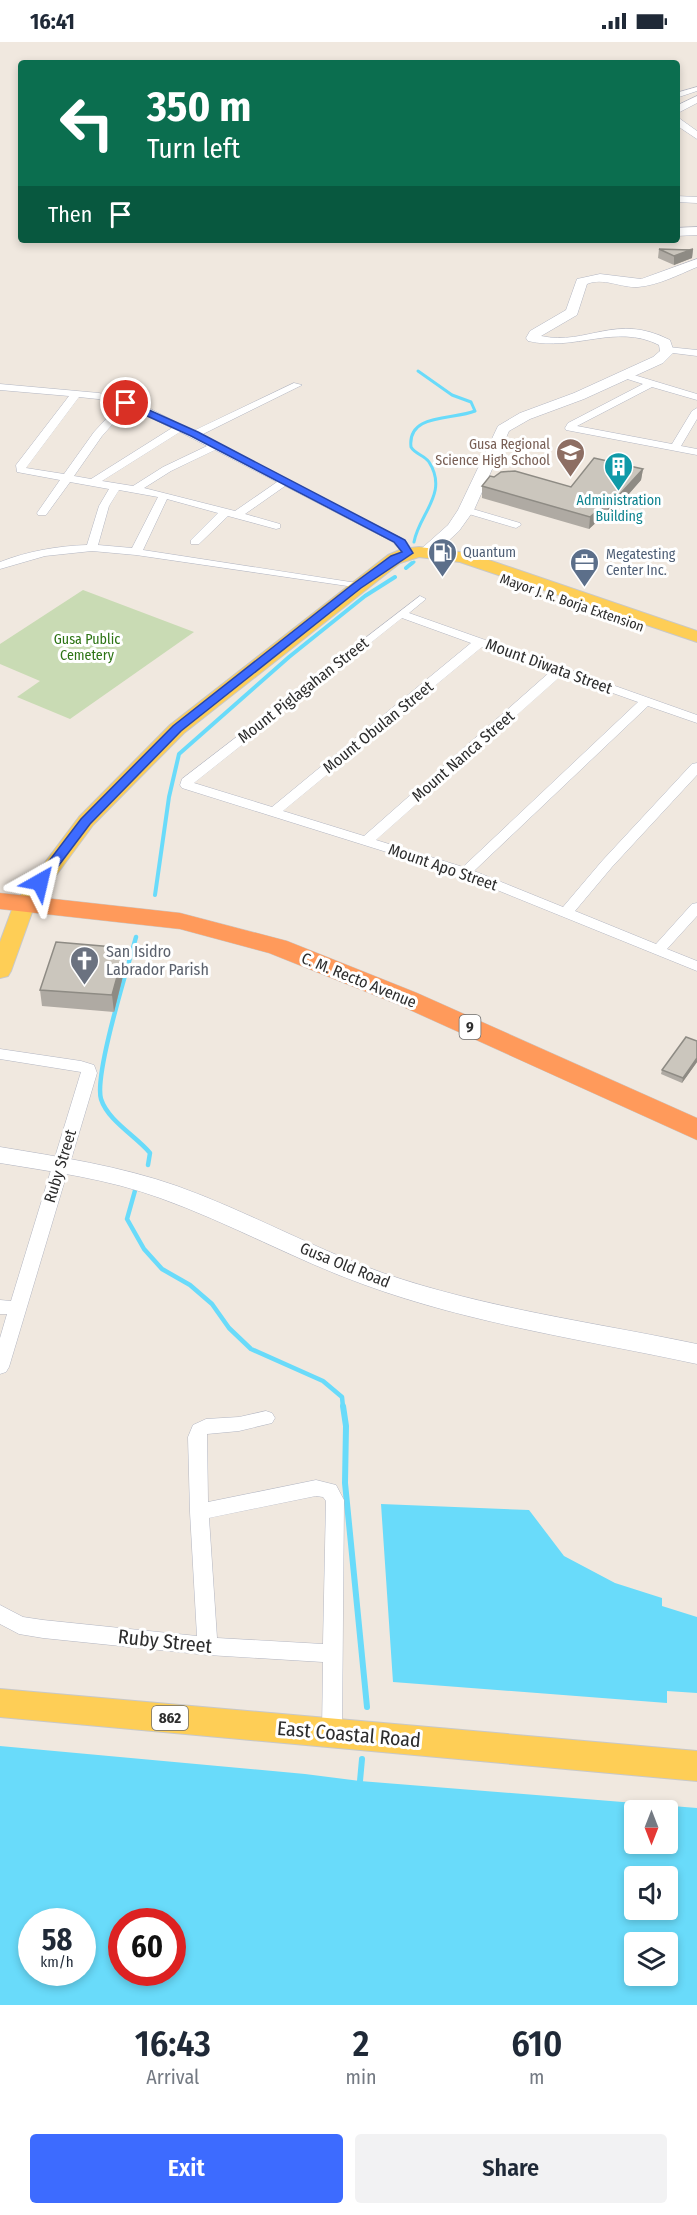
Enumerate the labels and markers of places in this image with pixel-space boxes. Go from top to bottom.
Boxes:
pin [100,377,151,428]
place label: Gusa Regional Science High School [435,436,550,469]
school or university icon: Gusa Regional Science High School [555,436,587,478]
building icon: Administration Building [603,450,635,492]
place label: Administration Building [577,492,661,525]
fuel station icon: Quantum [426,536,458,578]
place label: Quantum [463,544,516,561]
office icon: Megatesting Center Inc. [569,546,601,588]
place label: Megatesting Center Inc. [606,546,676,579]
place label: San Isidro Labrador Parish [106,942,209,979]
church icon: San Isidro Labrador Parish [69,944,101,986]

